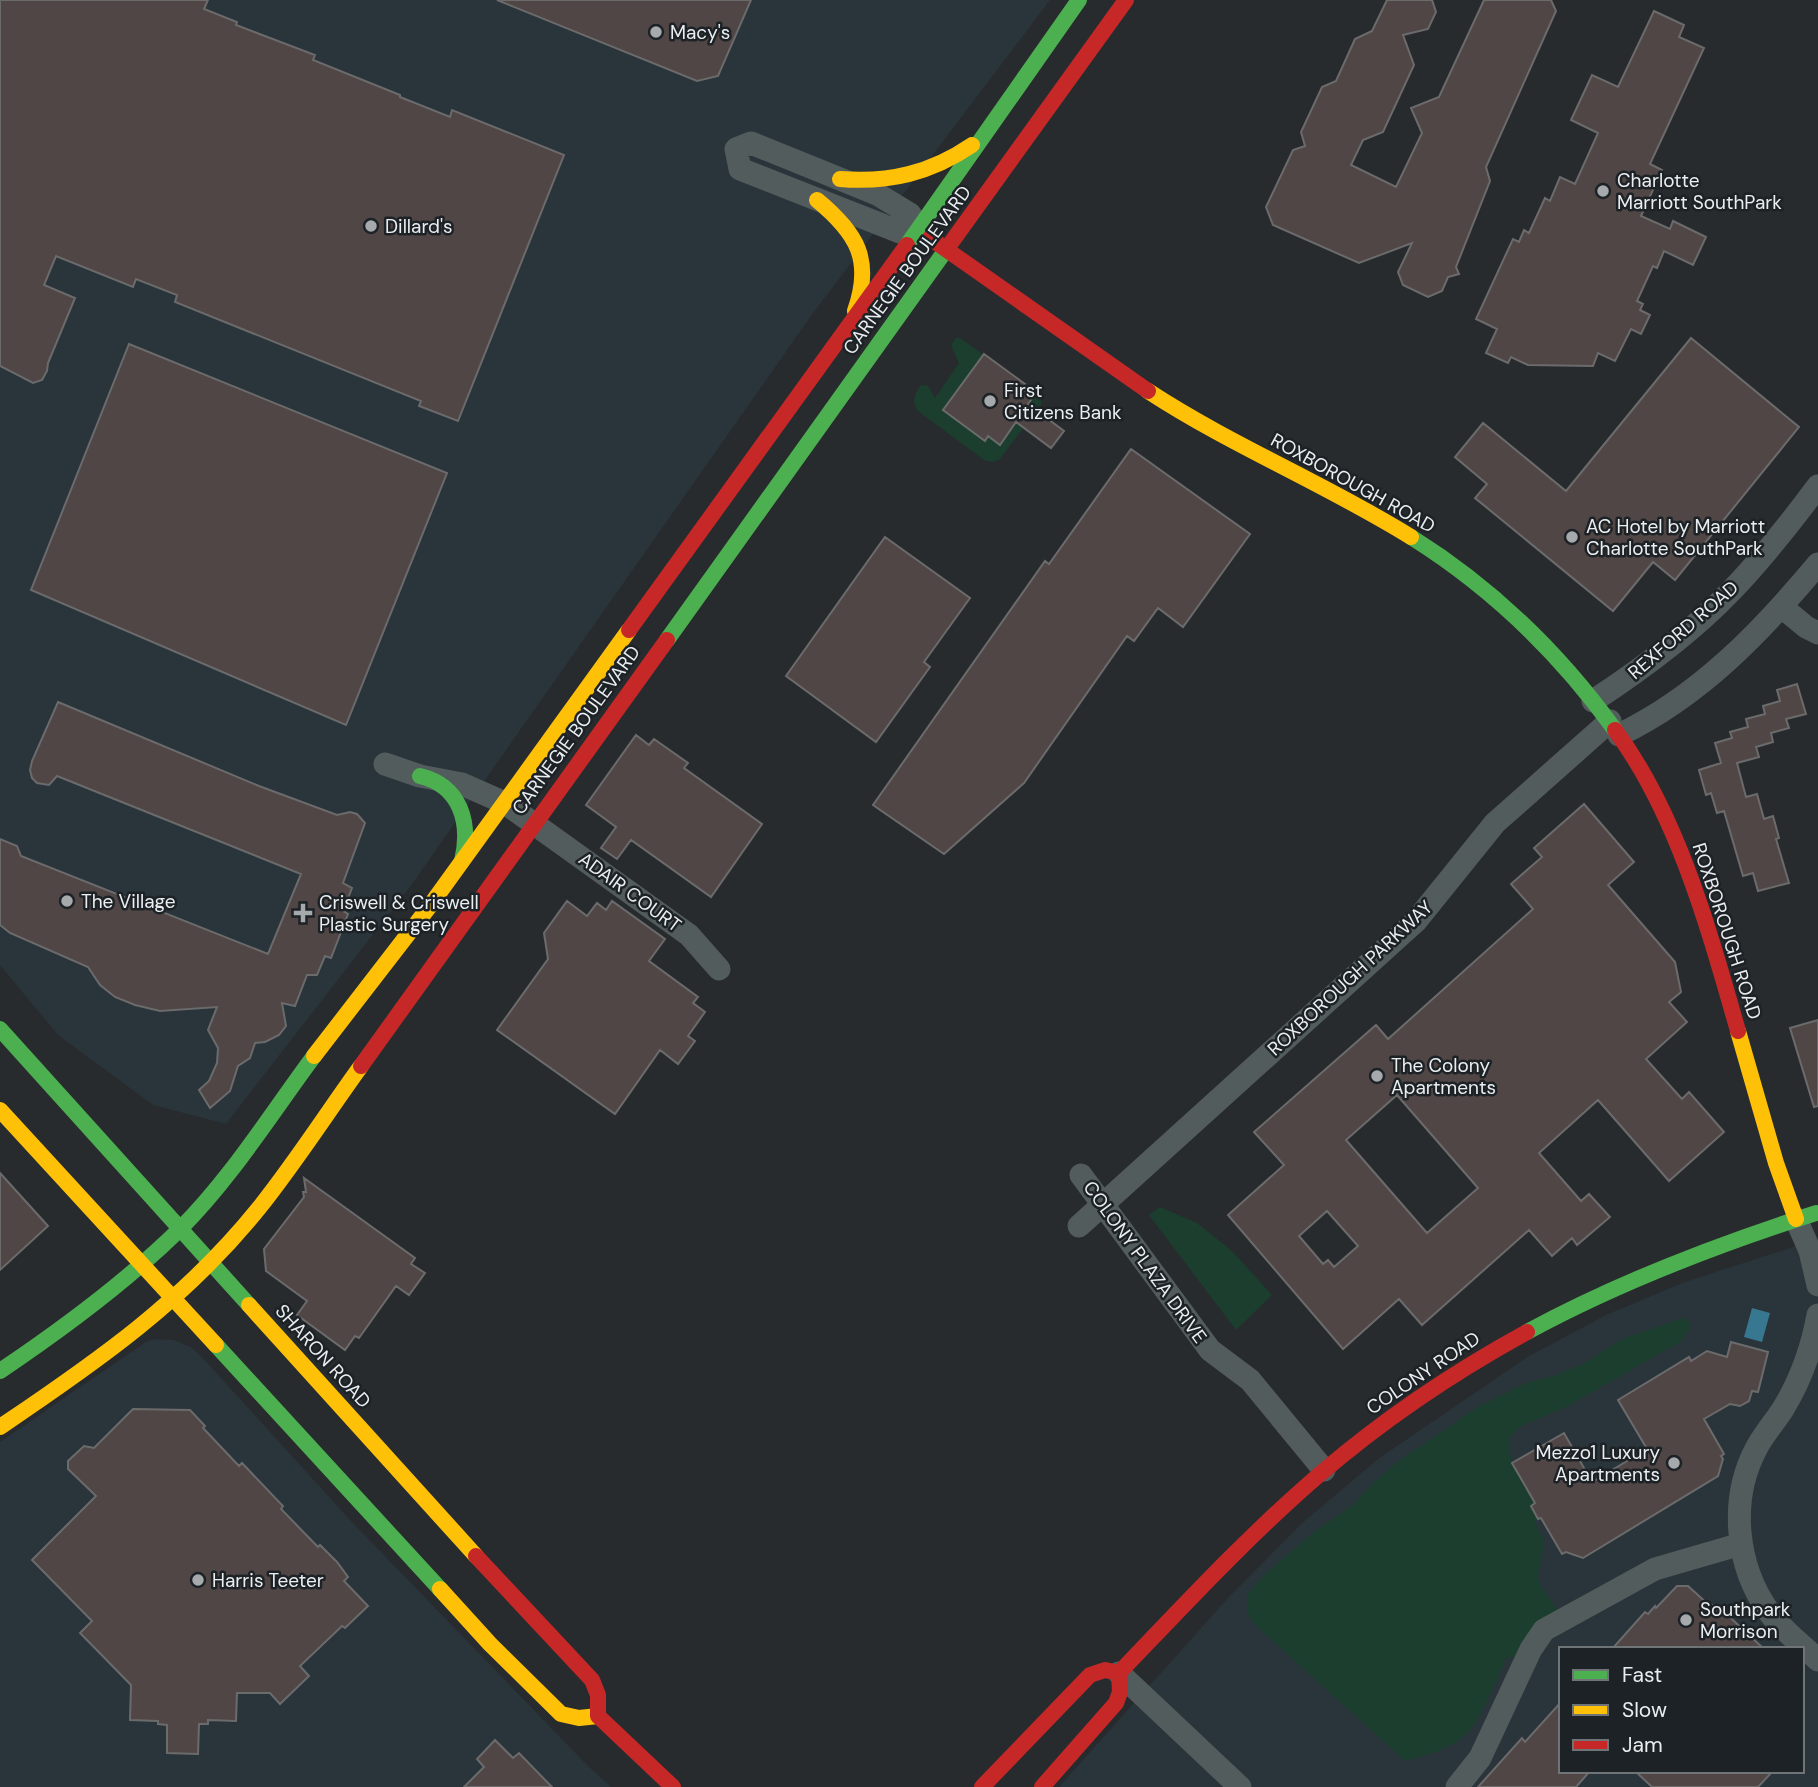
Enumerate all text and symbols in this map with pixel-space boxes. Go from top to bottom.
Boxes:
place label: Macy's [670,20,730,45]
marker: Macy's [648,24,664,40]
place label: Charlotte Marriott SouthPark [1617,168,1782,215]
street label: CARNEGIE BOULEVARD [837,181,977,359]
marker: Charlotte Marriott SouthPark [1595,183,1611,199]
place label: Dillard's [385,214,453,239]
marker: Dillard's [363,218,379,234]
place label: First Citizens Bank [1004,378,1122,425]
marker: First Citizens Bank [982,393,998,409]
street label: ROXBOROUGH ROAD [1266,427,1440,539]
place label: AC Hotel by Marriott Charlotte SouthPark [1586,514,1765,561]
marker: AC Hotel by Marriott Charlotte SouthPark [1564,529,1580,545]
street label: REXFORD ROAD [1623,575,1743,685]
street label: CARNEGIE BOULEVARD [506,641,646,819]
street label: ROXBOROUGH ROAD [1687,839,1767,1023]
street label: ADAIR COURT [574,846,687,938]
place label: The Village [81,889,176,914]
place label: Criswell & Criswell Plastic Surgery [319,890,479,937]
marker: The Village [59,893,75,909]
street label: ROXBOROUGH PARKWAY [1262,895,1438,1061]
marker: Criswell & Criswell Plastic Surgery [293,903,313,923]
place label: The Colony Apartments [1391,1053,1496,1100]
marker: The Colony Apartments [1369,1068,1385,1084]
street label: COLONY PLAZA DRIVE [1078,1176,1212,1348]
street label: SHARON ROAD [270,1299,376,1413]
street label: COLONY ROAD [1361,1326,1485,1420]
place label: Mezzo1 Luxury Apartments [1536,1440,1660,1487]
marker: Mezzo1 Luxury Apartments [1666,1455,1682,1471]
place label: Harris Teeter [212,1568,324,1593]
marker: Harris Teeter [190,1572,206,1588]
place label: Southpark Morrison [1700,1597,1791,1644]
marker: Southpark Morrison [1678,1612,1694,1628]
legend [1559,1647,1804,1773]
text: Fast [1622,1661,1662,1689]
text: Slow [1622,1696,1667,1724]
text: Jam [1622,1731,1663,1759]

